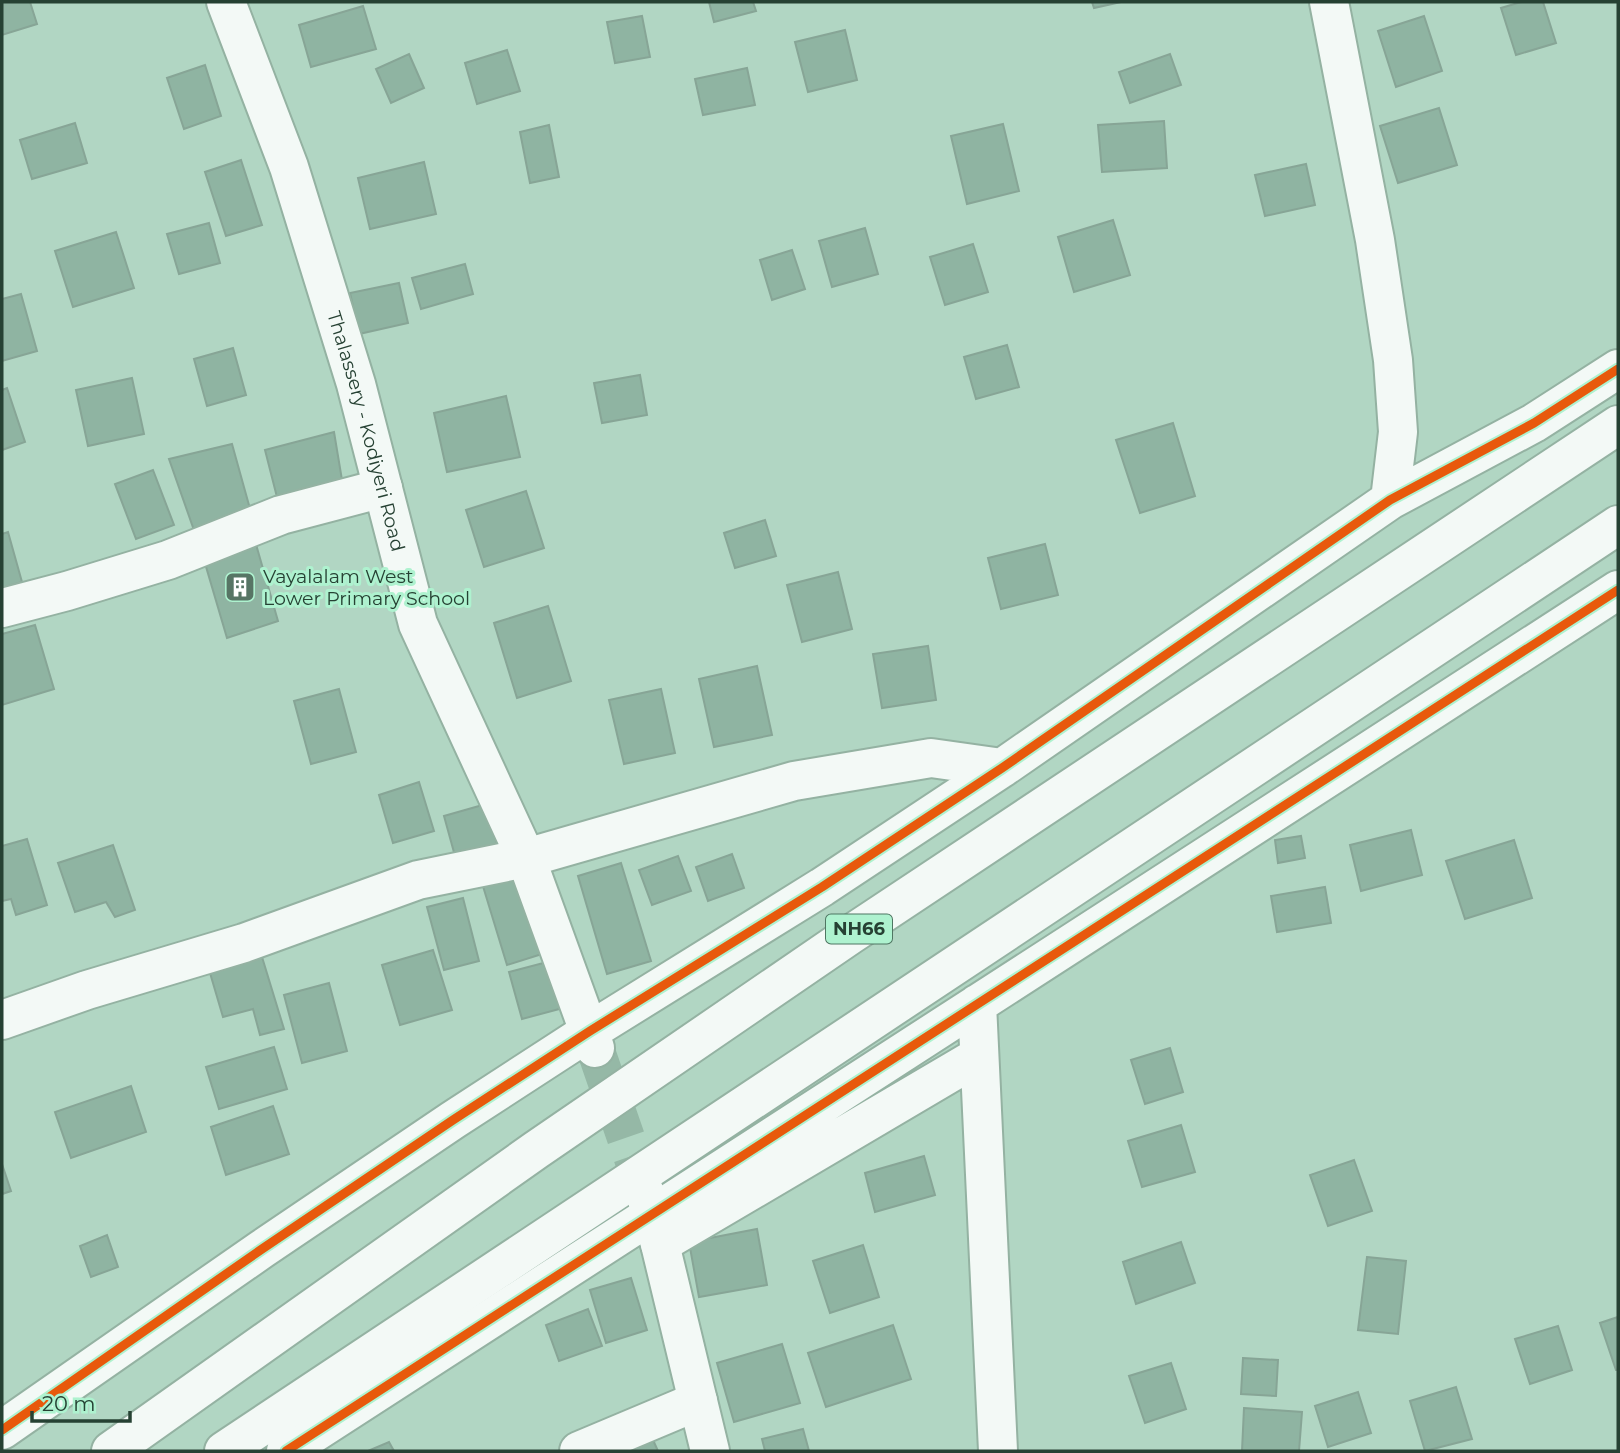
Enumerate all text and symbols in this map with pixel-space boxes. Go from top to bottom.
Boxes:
street label: Thalassery - Kodiyeri Road [322,308,410,554]
place label: Vayalalam West Lower Primary School [263,565,470,610]
building icon: Vayalalam West Lower Primary School [223,570,257,604]
road number: NH66 [826,914,892,944]
scale bar [32,1380,130,1424]
text: 20 m [42,1391,96,1416]

